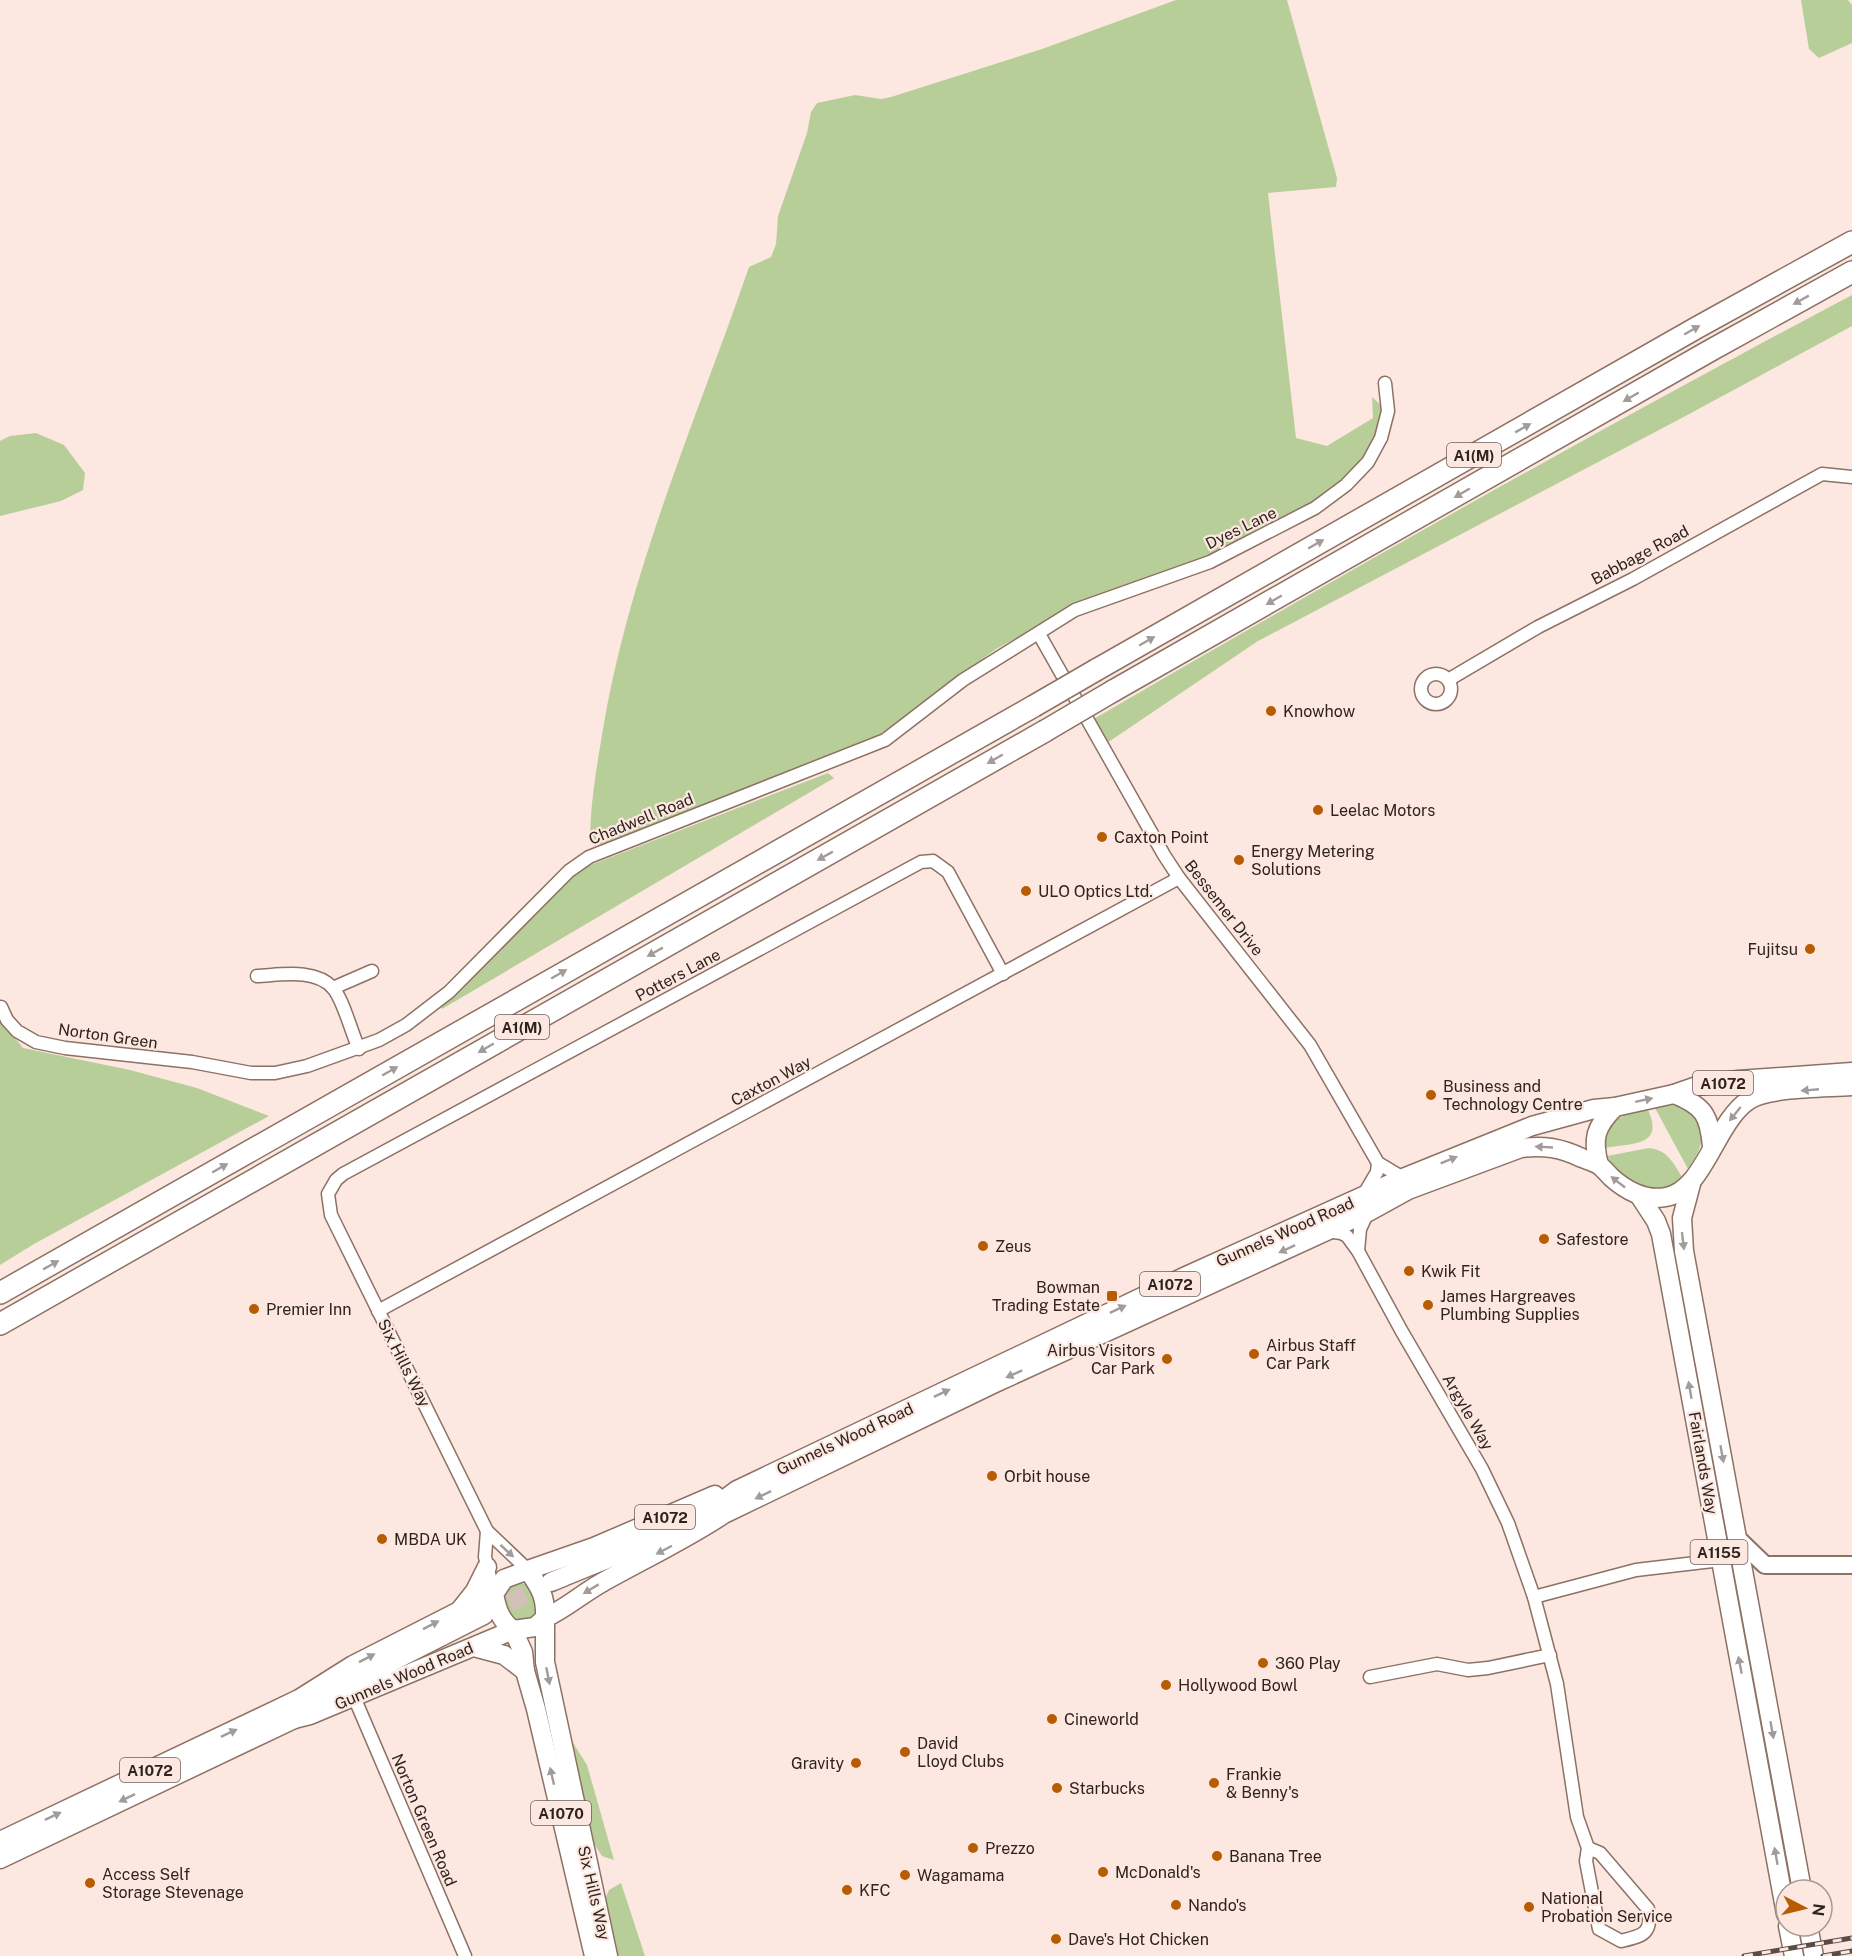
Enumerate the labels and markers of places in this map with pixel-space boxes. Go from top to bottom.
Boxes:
place label: Knowhow [1283,702,1356,721]
marker: Knowhow [1264,704,1278,718]
place label: Leelac Motors [1330,801,1435,820]
marker: Leelac Motors [1311,803,1325,817]
place label: Caxton Point [1114,828,1209,847]
marker: Caxton Point [1095,830,1109,844]
place label: Energy Metering Solutions [1251,842,1375,879]
marker: Energy Metering Solutions [1232,853,1246,867]
place label: ULO Optics Ltd. [1038,882,1153,901]
marker: ULO Optics Ltd. [1019,884,1033,898]
place label: Fujitsu [1748,940,1798,959]
marker: Fujitsu [1803,942,1817,956]
place label: Business and Technology Centre [1443,1077,1583,1114]
marker: Business and Technology Centre [1424,1088,1438,1102]
place label: Safestore [1556,1230,1629,1249]
marker: Safestore [1537,1232,1551,1246]
place label: Zeus [995,1237,1031,1256]
marker: Zeus [976,1239,990,1253]
place label: Kwik Fit [1421,1262,1480,1281]
marker: Kwik Fit [1402,1264,1416,1278]
place label: Bowman Trading Estate [992,1278,1100,1315]
place label: James Hargreaves Plumbing Supplies [1440,1287,1580,1324]
marker: Bowman Trading Estate [1105,1289,1119,1303]
marker: James Hargreaves Plumbing Supplies [1421,1298,1435,1312]
place label: Premier Inn [266,1300,351,1319]
marker: Premier Inn [247,1302,261,1316]
place label: Airbus Staff Car Park [1266,1336,1356,1373]
place label: Airbus Visitors Car Park [1047,1341,1155,1378]
marker: Airbus Staff Car Park [1247,1347,1261,1361]
marker: Airbus Visitors Car Park [1160,1352,1174,1366]
place label: Orbit house [1004,1467,1090,1486]
marker: Orbit house [985,1469,999,1483]
place label: MBDA UK [394,1530,467,1549]
marker: MBDA UK [375,1532,389,1546]
place label: 360 Play [1275,1654,1341,1673]
marker: 360 Play [1256,1656,1270,1670]
place label: Hollywood Bowl [1178,1676,1298,1695]
marker: Hollywood Bowl [1159,1678,1173,1692]
place label: Cineworld [1064,1710,1139,1729]
marker: Cineworld [1045,1712,1059,1726]
place label: David Lloyd Clubs [917,1734,1004,1771]
marker: David Lloyd Clubs [898,1745,912,1759]
place label: Gravity [791,1754,844,1773]
marker: Gravity [849,1756,863,1770]
place label: Frankie & Benny's [1226,1765,1299,1802]
marker: Frankie & Benny's [1207,1776,1221,1790]
place label: Starbucks [1069,1779,1145,1798]
marker: Starbucks [1050,1781,1064,1795]
place label: Prezzo [985,1839,1035,1858]
marker: Prezzo [966,1841,980,1855]
place label: Banana Tree [1229,1847,1322,1866]
marker: Banana Tree [1210,1849,1224,1863]
place label: McDonald's [1115,1863,1201,1882]
place label: Access Self Storage Stevenage [102,1865,244,1902]
marker: McDonald's [1096,1865,1110,1879]
place label: Wagamama [917,1866,1004,1885]
marker: Wagamama [898,1868,912,1882]
marker: Access Self Storage Stevenage [83,1876,97,1890]
place label: KFC [859,1881,890,1900]
marker: KFC [840,1883,854,1897]
place label: National Probation Service [1541,1889,1673,1926]
place label: Nando's [1188,1896,1246,1915]
marker: Nando's [1169,1898,1183,1912]
marker: National Probation Service [1522,1900,1536,1914]
place label: Dave's Hot Chicken [1068,1930,1209,1949]
marker: Dave's Hot Chicken [1049,1932,1063,1946]

